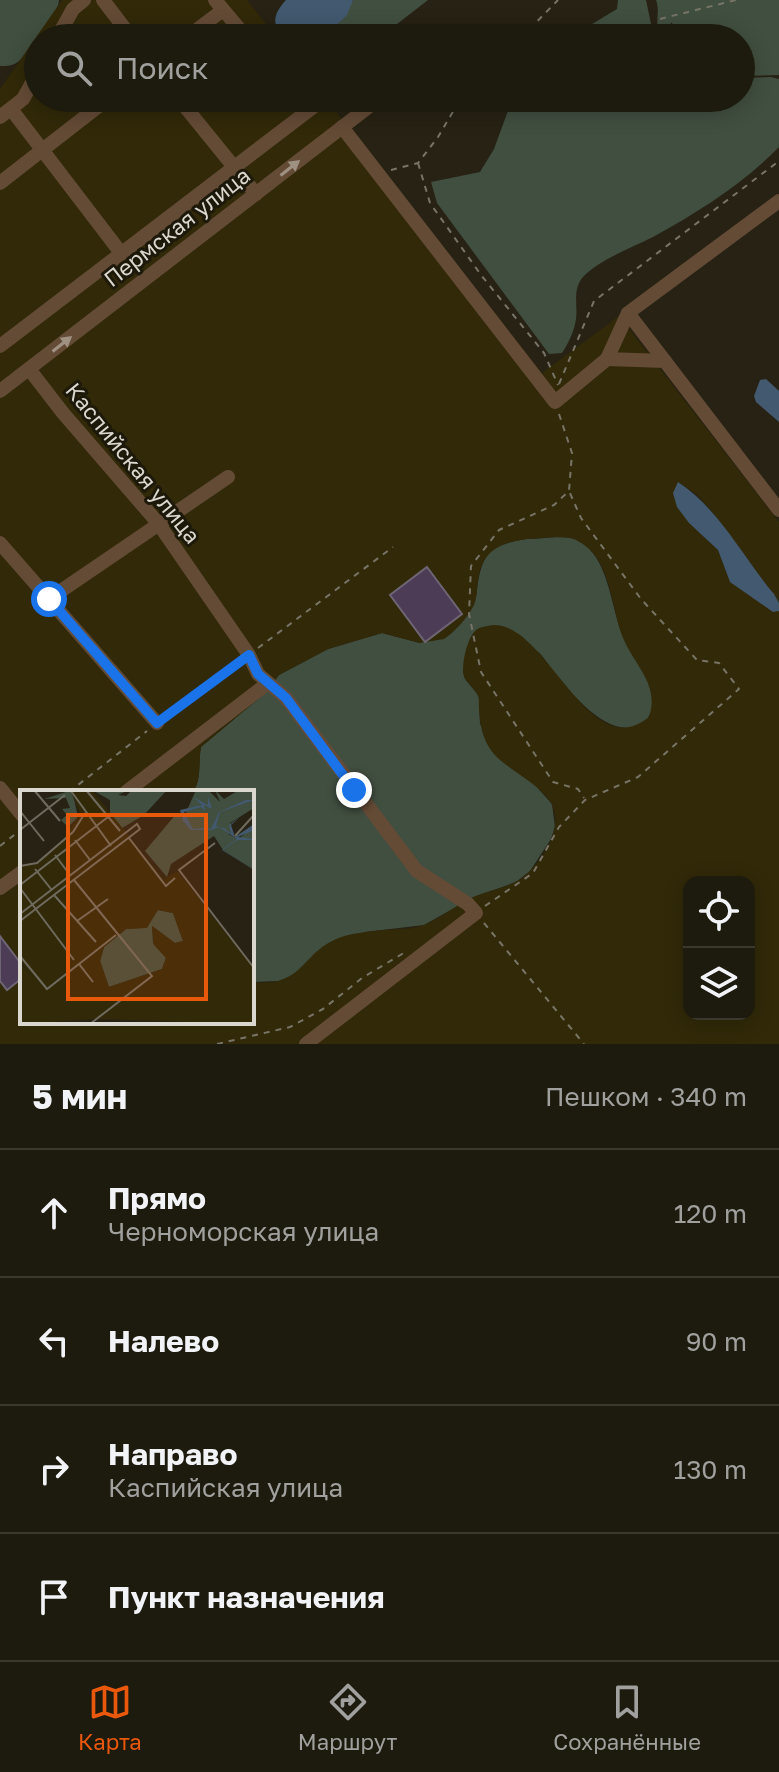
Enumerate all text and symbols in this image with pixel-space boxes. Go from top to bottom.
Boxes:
search box [24,24,755,112]
icon: search [52,46,96,90]
text: Поиск [116,50,208,86]
one-way arrow [280,160,300,176]
street label: Пермская улица [98,161,255,292]
one-way arrow [52,336,72,352]
street label: Каспийская улица [60,377,206,549]
route start [31,581,67,617]
route end [336,772,372,808]
inset map [20,790,254,1024]
map controls [683,876,755,1020]
button: locate [683,876,755,948]
button: layers [683,948,755,1020]
text: 5 мин [32,1076,127,1116]
text: Пешком · 340 m [545,1081,747,1112]
text: Прямо [108,1180,206,1216]
icon: ahead [32,1191,76,1235]
text: 120 m [674,1198,747,1229]
text: Черноморская улица [108,1216,379,1247]
icon: left [32,1319,76,1363]
text: Налево [108,1323,219,1359]
text: 90 m [686,1326,747,1357]
text: Направо [108,1436,237,1472]
icon: right [32,1447,76,1491]
text: 130 m [674,1454,747,1485]
text: Каспийская улица [108,1472,343,1503]
icon: arrive [32,1575,76,1619]
text: Пункт назначения [108,1579,385,1615]
tab: Карта [78,1680,142,1755]
tab: Маршрут [298,1680,397,1755]
tab: Сохранённые [553,1680,701,1755]

